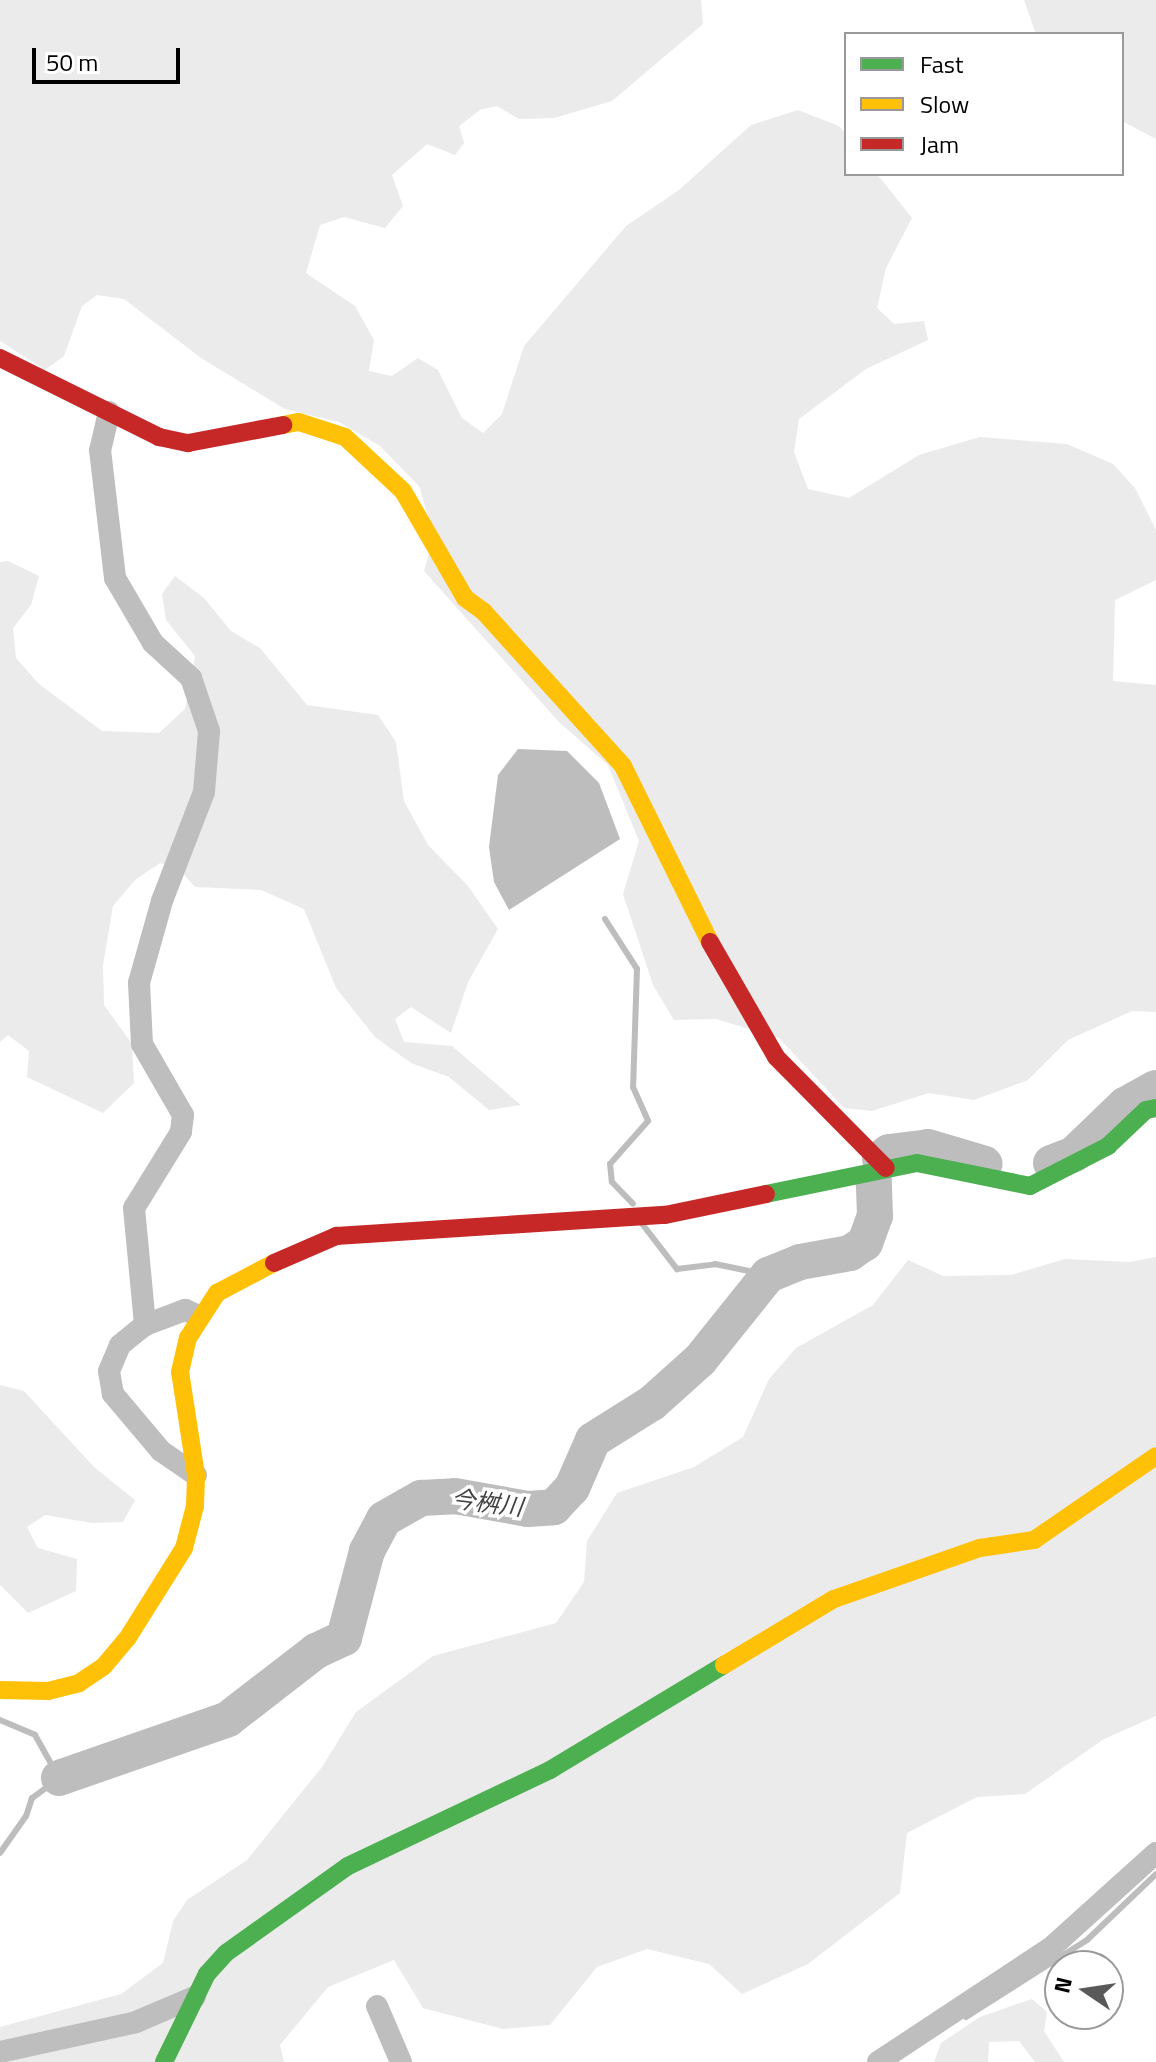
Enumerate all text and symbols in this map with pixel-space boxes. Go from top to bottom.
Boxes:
scale bar [36,32,184,82]
legend [844,32,1124,176]
text: 50 m [46,44,98,80]
text: Fast [920,46,963,82]
text: Slow [920,86,969,122]
text: Jam [920,126,959,162]
water label: 今桝川 [450,1484,524,1522]
north arrow [1044,1950,1124,2030]
text: N [1044,1974,1081,1996]

